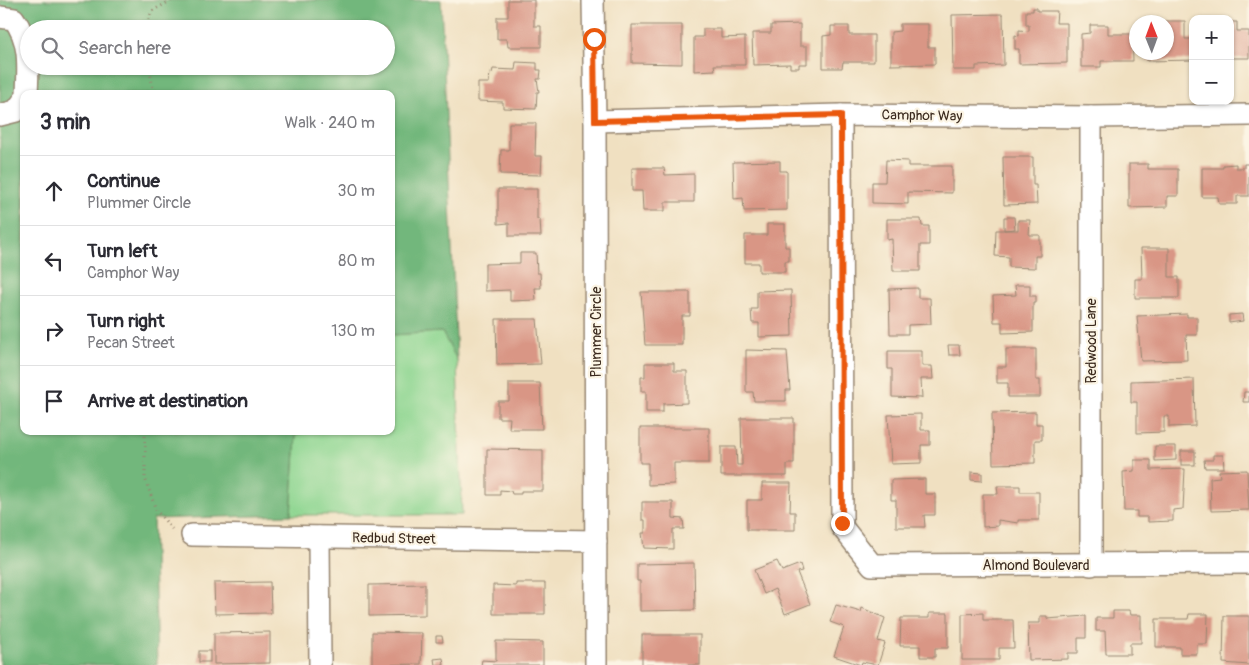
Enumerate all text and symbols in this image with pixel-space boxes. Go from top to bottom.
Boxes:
north arrow [1129,15,1174,60]
map controls [1189,15,1234,105]
button: + [1189,15,1234,60]
search box [20,20,395,75]
route start [583,28,606,51]
icon: search [38,34,66,62]
text: Search here [78,36,171,60]
button: − [1189,60,1234,105]
street label: Camphor Way [881,106,963,125]
text: 3 min [40,109,90,136]
text: Walk · 240 m [284,113,375,133]
text: Continue [87,169,160,193]
icon: ahead [40,177,68,205]
text: 30 m [337,181,375,201]
text: Plummer Circle [87,193,191,213]
text: Turn left [87,239,157,263]
icon: left [40,247,68,275]
text: 80 m [338,251,375,271]
text: Camphor Way [87,263,179,283]
street label: Plummer Circle [588,286,605,377]
street label: Redwood Lane [1083,298,1100,384]
text: Turn right [87,309,165,333]
icon: right [40,317,68,345]
text: 130 m [331,321,375,341]
text: Pecan Street [87,333,175,353]
icon: arrive [40,387,68,415]
text: Arrive at destination [87,389,248,413]
route end [831,512,854,535]
street label: Redbud Street [352,529,436,548]
street label: Almond Boulevard [982,557,1090,574]

